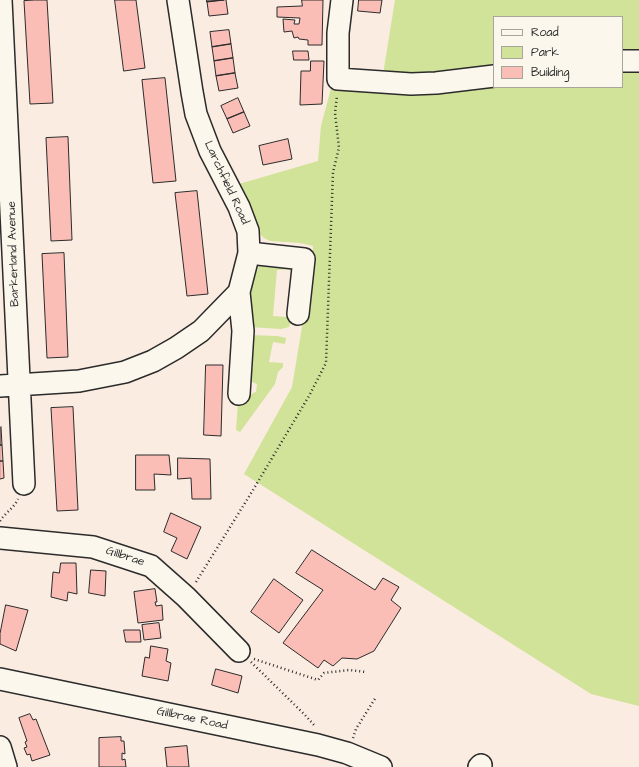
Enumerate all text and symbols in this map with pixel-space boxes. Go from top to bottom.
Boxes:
legend [493,16,623,88]
text: Road [531,24,559,41]
text: Park [531,44,559,61]
text: Building [531,64,569,81]
street label: Larchfield Road [200,139,252,227]
street label: Barkerland Avenue [5,201,23,307]
street label: Gillbrae [104,544,146,570]
street label: Gillbrae Road [155,704,229,734]

